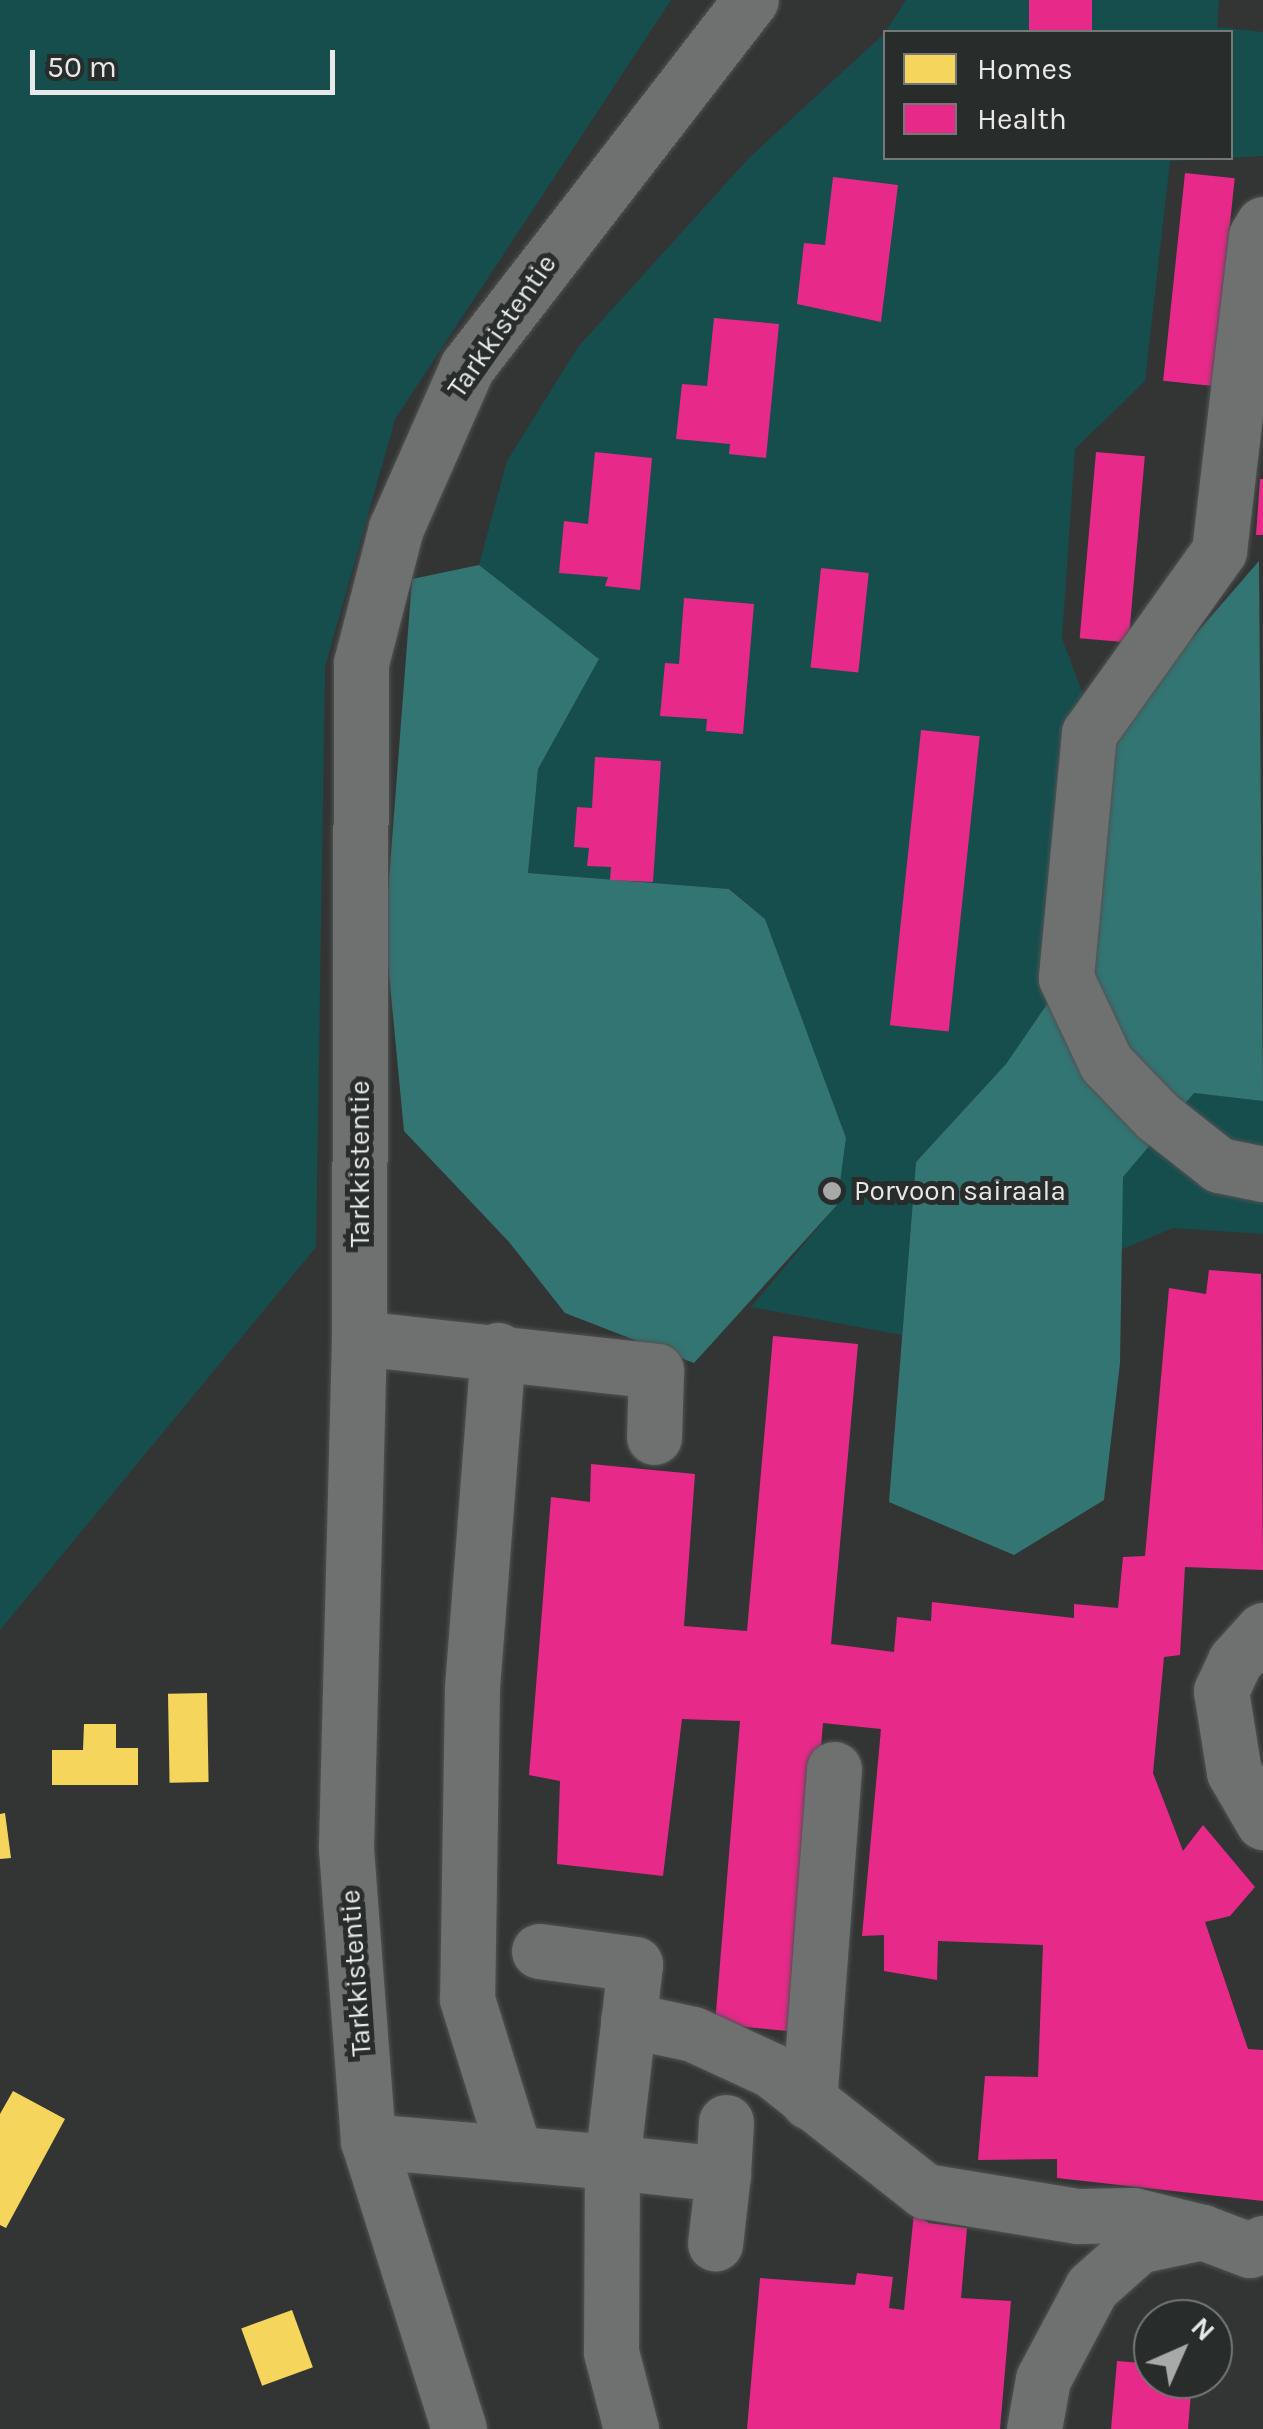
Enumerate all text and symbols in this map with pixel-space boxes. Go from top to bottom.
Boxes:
scale bar [35,30,340,92]
legend [883,30,1233,160]
text: 50 m [47,49,117,85]
text: Homes [977,51,1073,87]
text: Health [977,101,1067,137]
street label: Tarkkistentie [440,248,564,404]
street label: Tarkkistentie [343,1081,377,1247]
place label: Porvoon sairaala [854,1174,1066,1208]
marker: Porvoon sairaala [819,1178,845,1204]
street label: Tarkkistentie [333,1889,379,2057]
north arrow [1133,2299,1233,2399]
text: N [1184,2310,1222,2348]

